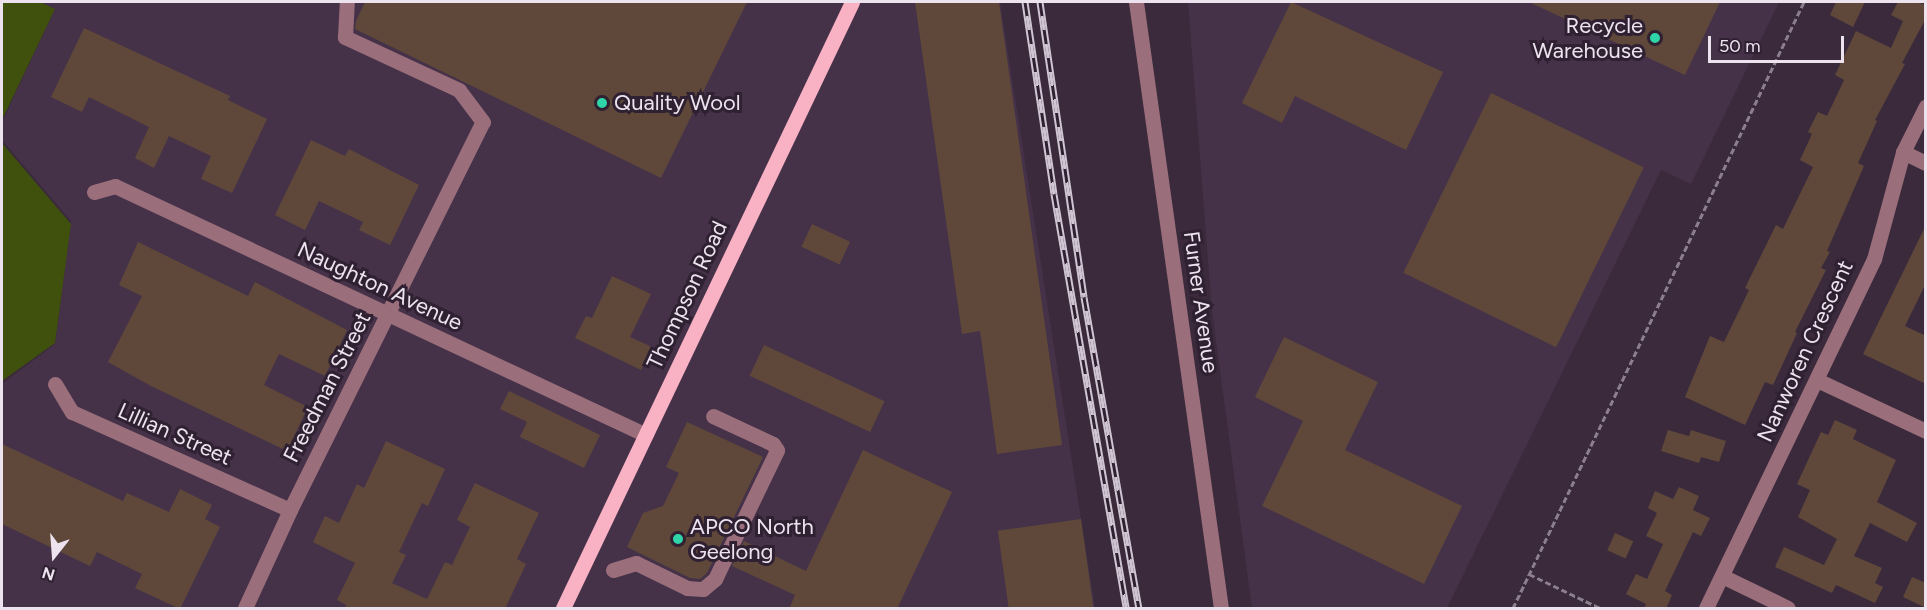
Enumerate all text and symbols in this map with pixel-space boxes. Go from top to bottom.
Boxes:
place label: Recycle Warehouse [1533,12,1643,63]
scale bar [1711,24,1848,62]
marker: Recycle Warehouse [1648,31,1662,45]
text: 50 m [1719,35,1761,57]
place label: Quality Wool [614,90,741,116]
marker: Quality Wool [595,96,609,110]
street label: Thompson Road [641,217,733,373]
street label: Furner Avenue [1178,229,1224,375]
street label: Naughton Avenue [293,236,467,336]
street label: Nanworen Crescent [1751,256,1859,446]
street label: Freedman Street [278,307,376,467]
street label: Lillian Street [114,397,236,471]
place label: APCO North Geelong [690,513,814,564]
north arrow [24,526,84,586]
marker: APCO North Geelong [671,532,685,546]
text: N [40,563,57,585]

